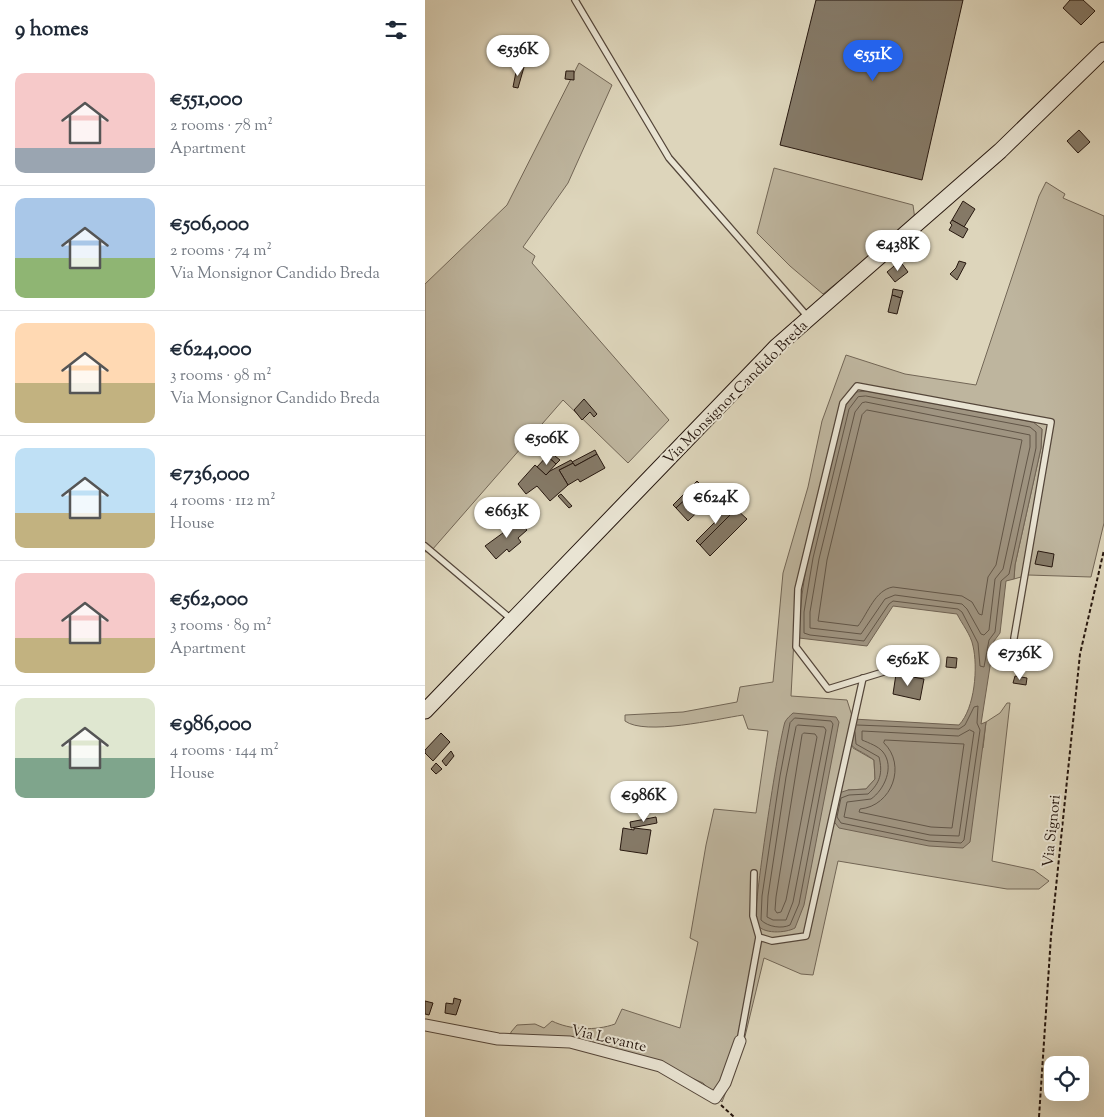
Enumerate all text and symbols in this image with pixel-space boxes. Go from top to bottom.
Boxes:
text: 9 homes [15,15,88,45]
icon: filters [382,16,410,44]
pin: €536K [483,34,553,77]
text: €536K [497,39,539,62]
pin: €551K [838,39,908,82]
text: €551K [854,44,892,67]
text: €551,000 [170,85,243,115]
icon: home [55,93,115,153]
text: 2 rooms · 78 m² [170,115,273,138]
text: Apartment [170,138,246,161]
text: €506,000 [170,210,249,240]
icon: home [55,218,115,278]
pin: €438K [863,230,933,272]
text: €438K [876,234,920,257]
text: 2 rooms · 74 m² [170,240,272,263]
text: Via Monsignor Candido Breda [170,263,380,286]
street label: Via Monsignor Candido Breda [659,316,813,470]
text: €624,000 [170,335,252,365]
icon: home [55,343,115,403]
text: 3 rooms · 98 m² [170,365,272,388]
text: Via Monsignor Candido Breda [170,388,380,411]
pin: €506K [512,424,582,466]
text: €506K [525,428,569,451]
text: €736,000 [170,460,250,490]
icon: home [55,468,115,528]
pin: €624K [681,482,751,525]
text: €624K [694,487,738,510]
text: 4 rooms · 112 m² [170,490,276,513]
pin: €663K [472,496,542,539]
text: €663K [485,501,529,524]
text: House [170,513,214,536]
text: €562,000 [170,585,248,615]
icon: home [55,593,115,653]
text: 3 rooms · 89 m² [170,615,272,638]
text: Apartment [170,638,246,661]
pin: €736K [985,638,1055,681]
text: €736K [998,643,1042,666]
pin: €562K [873,644,943,687]
text: €562K [887,649,929,672]
text: €986,000 [170,710,252,740]
icon: home [55,718,115,778]
text: 4 rooms · 144 m² [170,740,279,763]
text: House [170,763,214,786]
pin: €986K [609,780,679,823]
text: €986K [621,785,667,808]
street label: Via Signori [1038,794,1067,868]
street label: Via Levante [569,1021,649,1058]
map controls [1044,1056,1089,1101]
button: locate [1044,1056,1089,1101]

